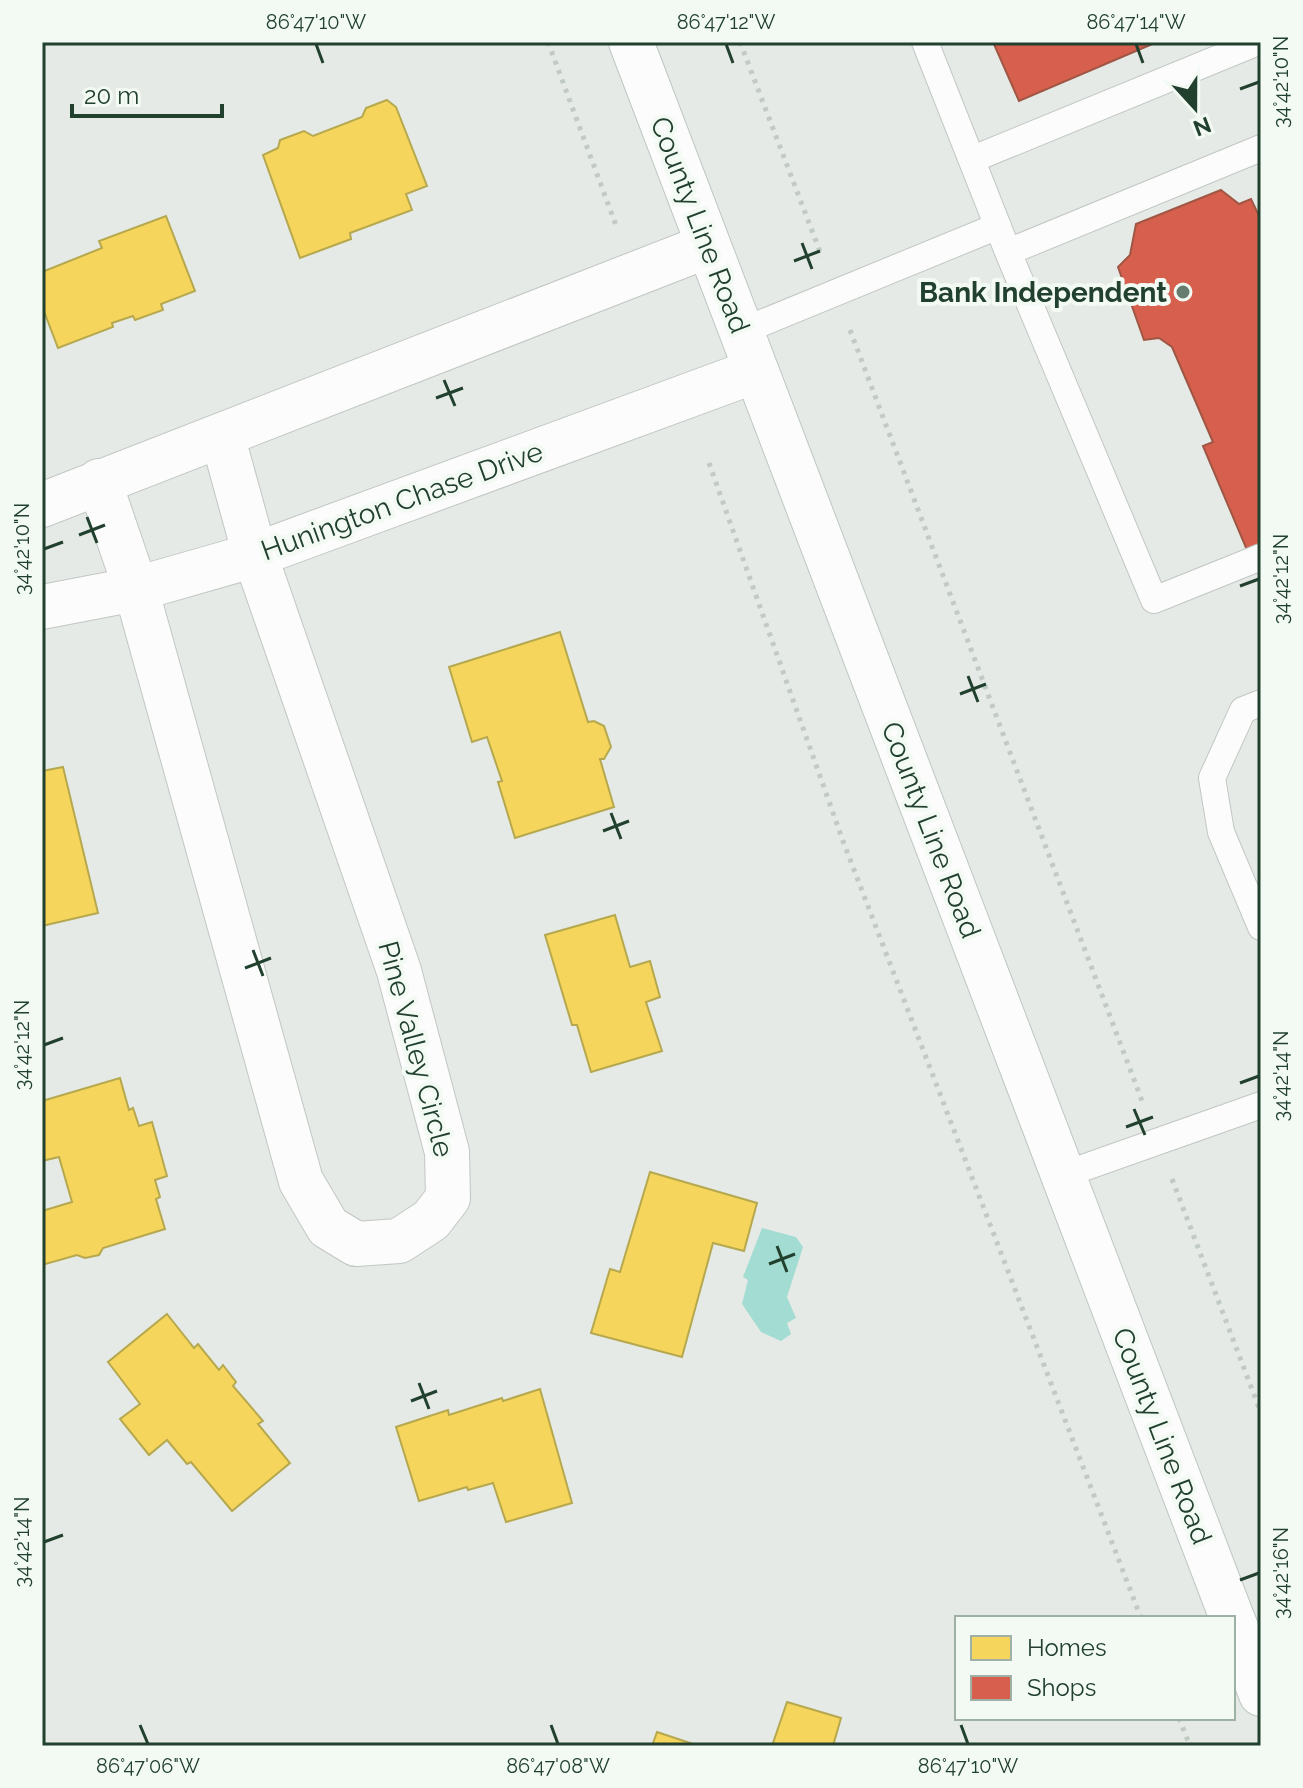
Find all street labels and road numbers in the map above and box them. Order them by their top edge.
street label: County Line Road [644,112,756,338]
street label: Hunington Chase Drive [257,435,547,567]
street label: County Line Road [875,717,987,943]
street label: Pine Valley Circle [371,937,461,1161]
street label: County Line Road [1106,1323,1218,1549]

